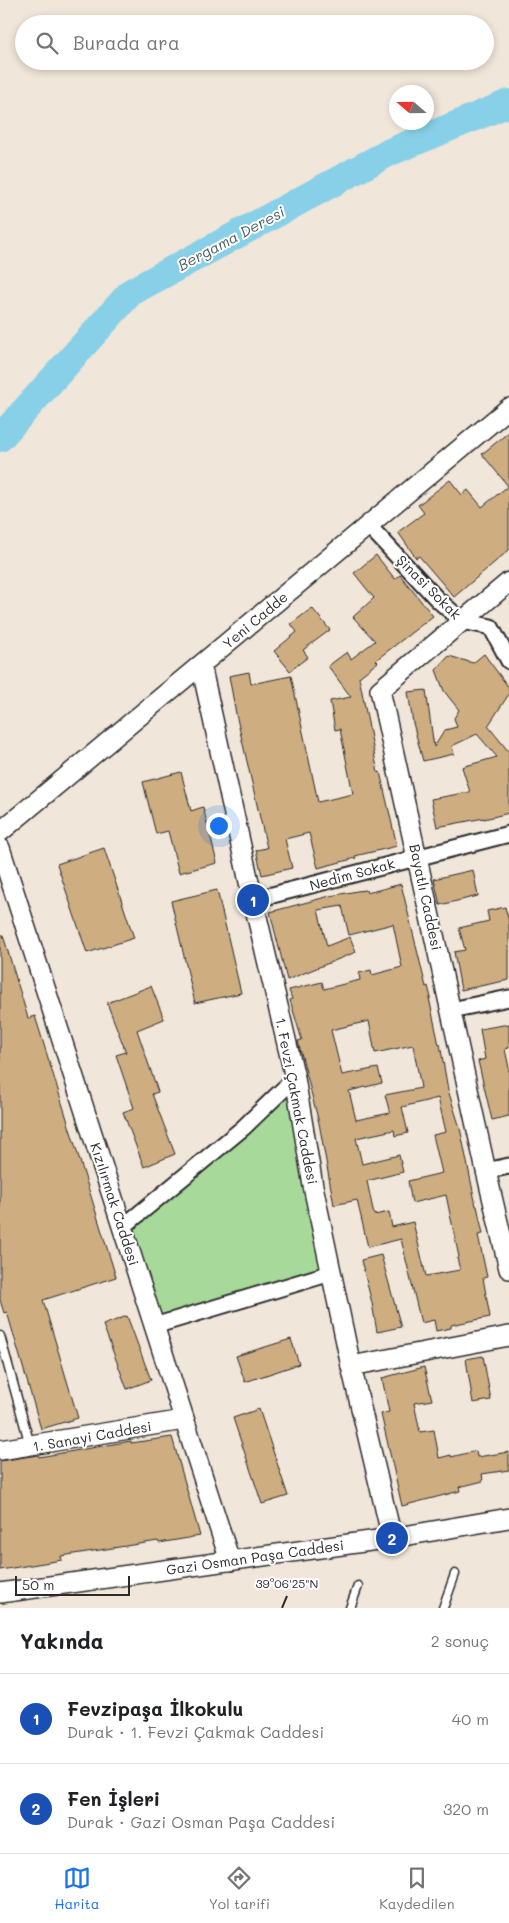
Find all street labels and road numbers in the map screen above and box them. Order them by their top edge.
street label: Şinasi Sokak [393,551,465,623]
street label: Yeni Cadde [218,587,292,653]
street label: Bayatlı Caddesi [405,842,447,952]
street label: Nedim Sokak [307,853,397,895]
street label: 1. Fevzi Çakmak Caddesi [272,1016,322,1186]
street label: Kızılırmak Caddesi [86,1140,144,1268]
street label: 1. Sanayi Caddesi [31,1416,153,1456]
street label: Gazi Osman Paşa Caddesi [165,1535,345,1579]

